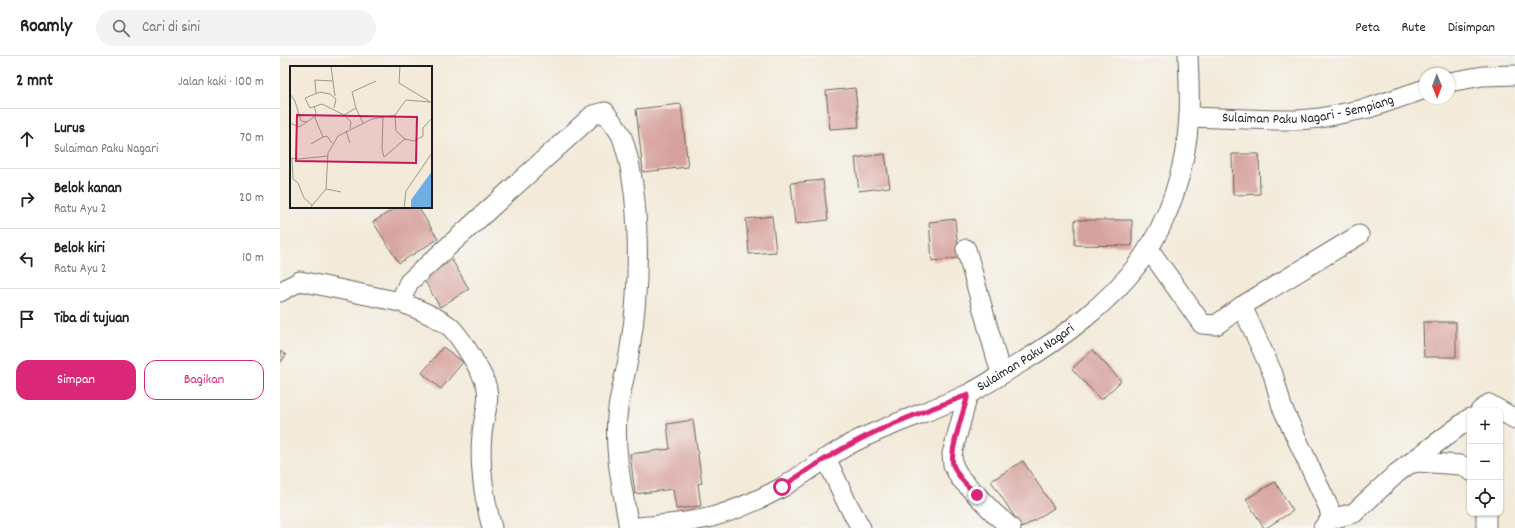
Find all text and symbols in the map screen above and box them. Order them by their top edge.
search box [96,10,376,46]
text: Roamly [20,14,72,41]
icon: search [110,17,132,39]
text: Cari di sini [142,17,200,39]
text: Peta [1355,18,1379,38]
text: Rute [1401,18,1426,38]
text: Disimpan [1448,18,1495,38]
inset map [290,66,432,208]
north arrow [1419,68,1455,104]
text: 2 mnt [16,70,53,94]
text: Jalan kaki · 100 m [178,73,264,92]
street label: Sulaiman Paku Nagari - Sempiang [1222,90,1397,130]
text: Lurus [54,118,85,140]
icon: ahead [16,128,38,150]
text: 70 m [240,129,264,148]
text: Sulaiman Paku Nagari [54,140,158,159]
text: Belok kanan [54,178,122,200]
icon: right [16,188,38,210]
text: 20 m [239,189,264,208]
text: Ratu Ayu 2 [54,200,106,219]
text: Belok kiri [54,238,105,260]
icon: left [16,248,38,270]
text: 10 m [242,249,264,268]
text: Ratu Ayu 2 [54,260,106,279]
icon: arrive [16,308,38,330]
text: Tiba di tujuan [54,308,129,330]
street label: Sulaiman Paku Nagari [974,319,1079,397]
button: Simpan [16,360,136,400]
button: Bagikan [144,360,264,400]
map controls [1467,408,1503,516]
button: + [1467,408,1503,444]
button: − [1467,444,1503,480]
route start [773,478,791,496]
button: locate [1467,480,1503,516]
route end [968,486,986,504]

